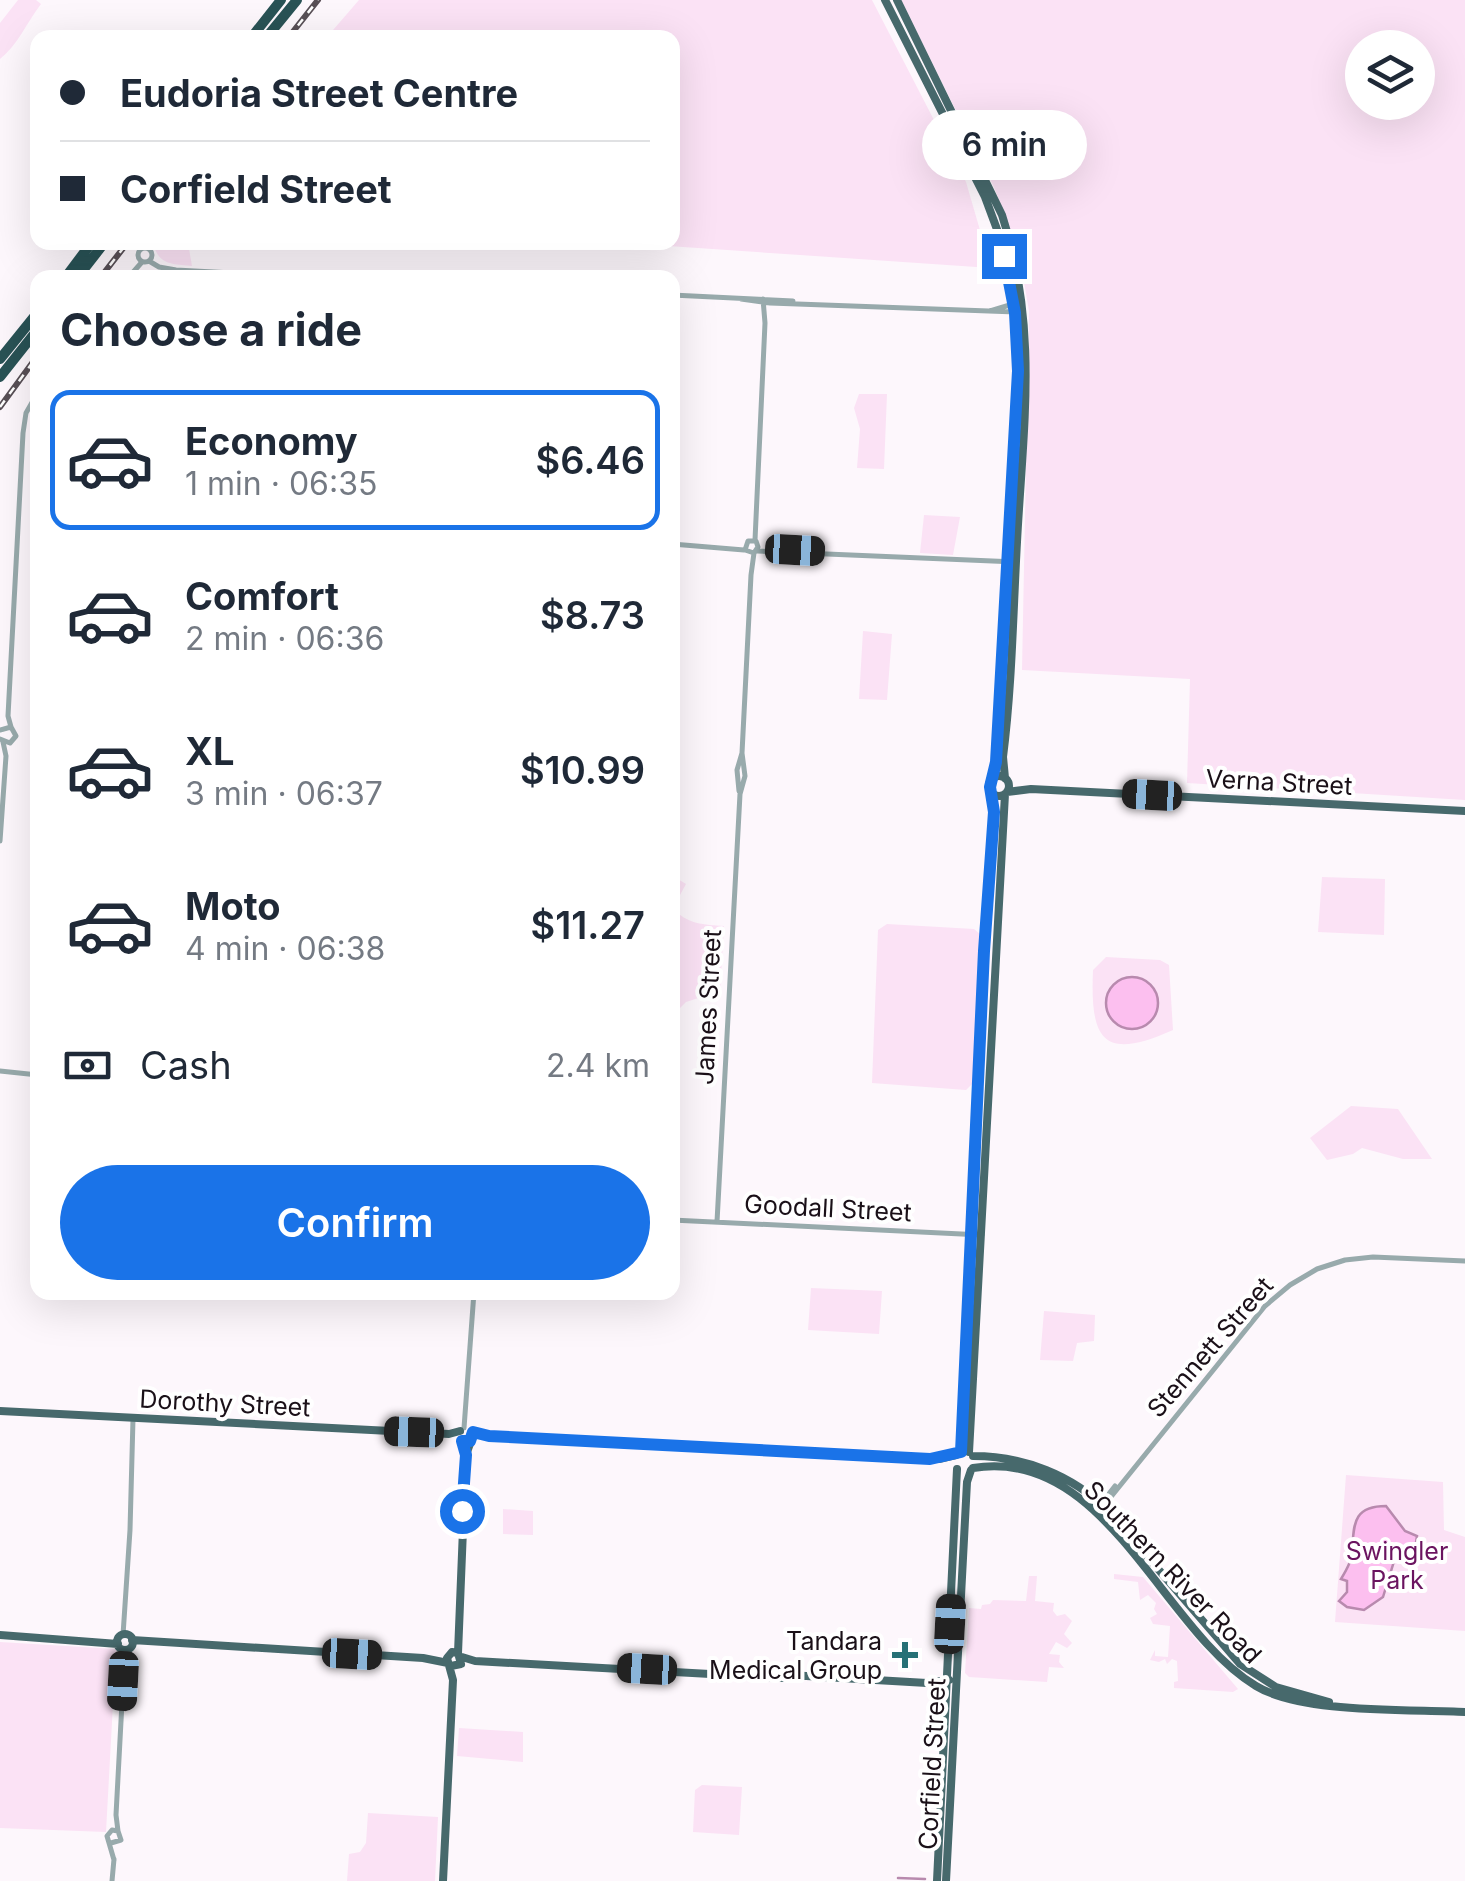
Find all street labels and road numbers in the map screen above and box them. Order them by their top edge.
street label: Verna Street [1205,763,1353,801]
street label: James Street [689,929,727,1085]
street label: Goodall Street [743,1189,913,1227]
street label: Stennett Street [1141,1271,1279,1423]
street label: Dorothy Street [139,1384,311,1422]
street label: Southern River Road [1078,1475,1268,1669]
street label: Corfield Street [913,1677,951,1851]

